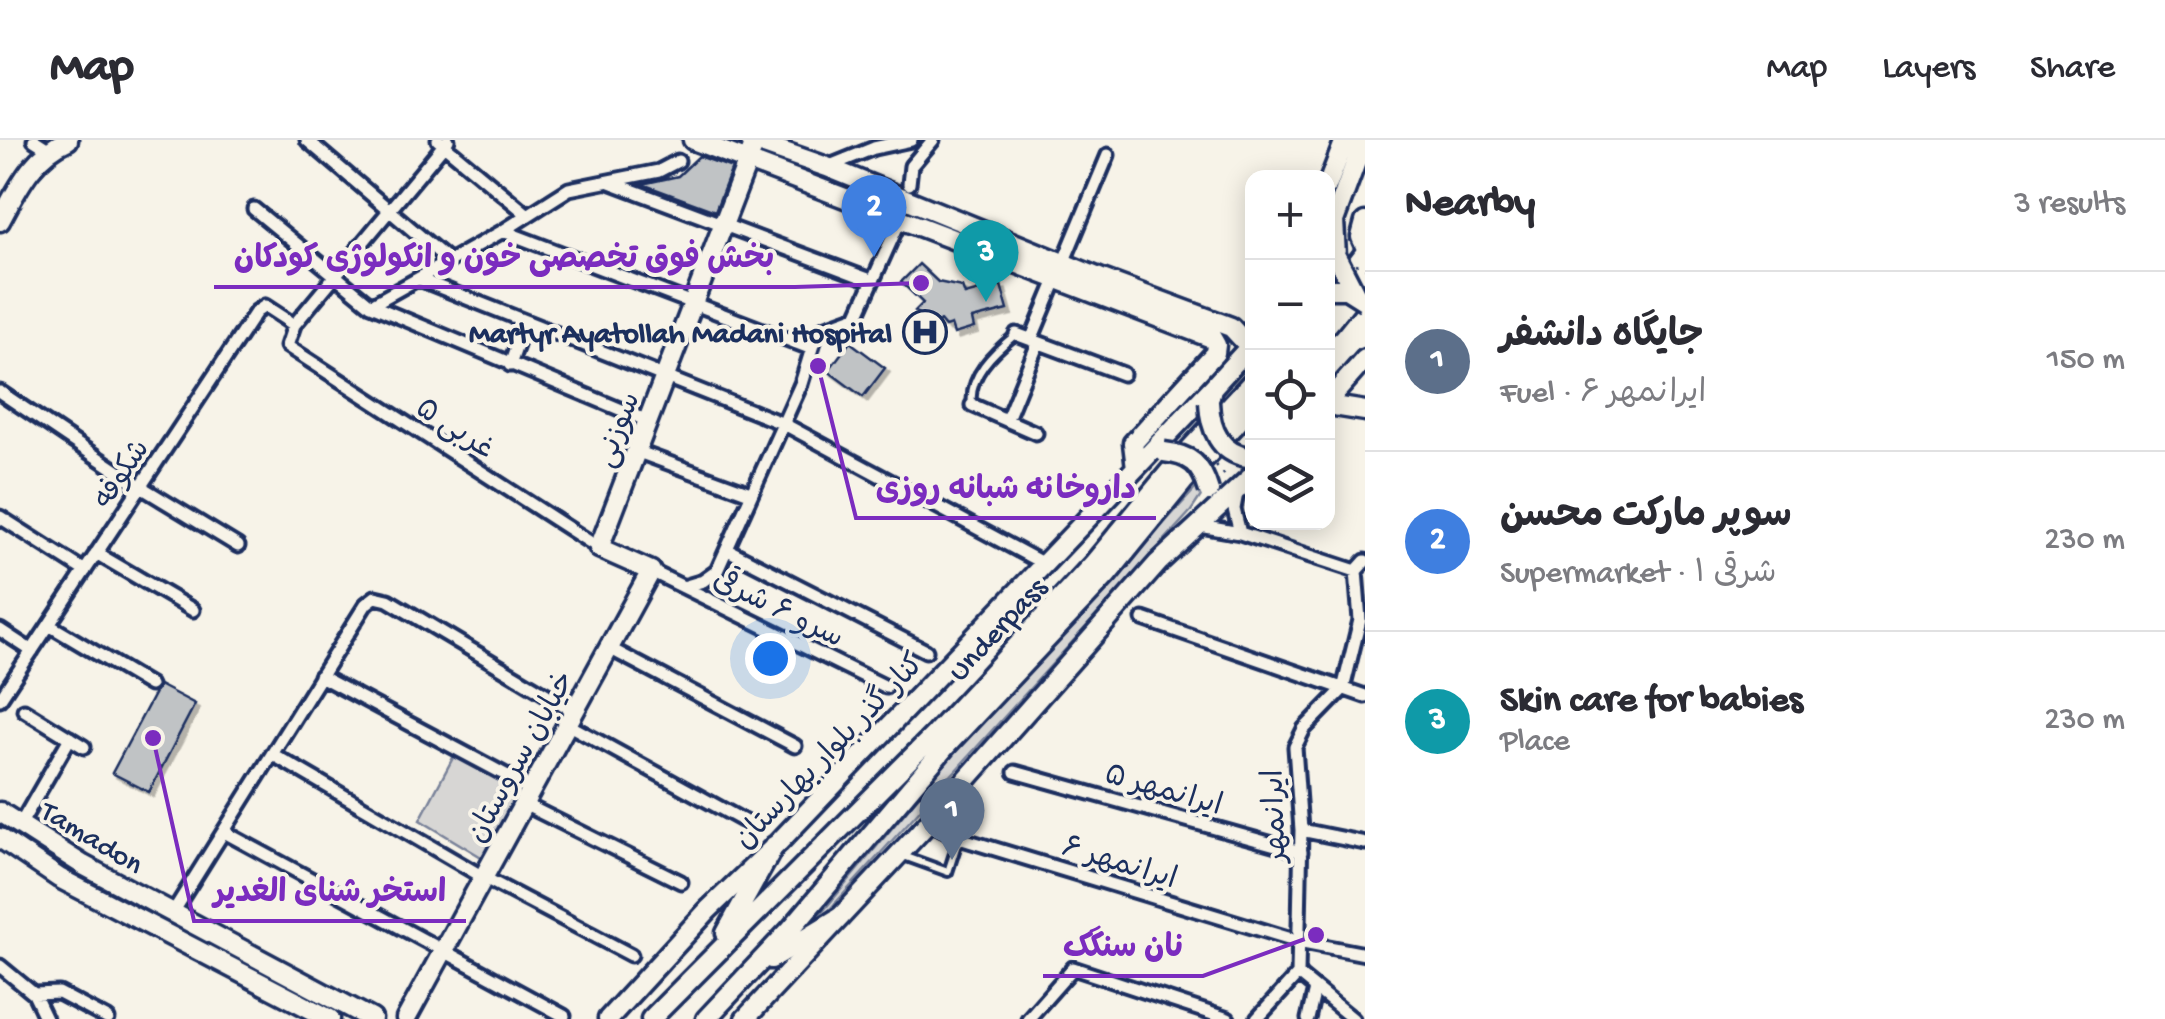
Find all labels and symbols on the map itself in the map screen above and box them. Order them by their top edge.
pin: 2 [842,174,906,257]
pin: 3 [954,220,1018,302]
callout: بخش فوق تخصصی خون و انکولوژی کودکان [214,225,795,287]
text: بخش فوق تخصصی خون و انکولوژی کودکان [234,239,774,280]
hospital icon: Martyr Ayatollah Madani Hospital [902,309,948,355]
place label: Martyr Ayatollah Madani Hospital [469,319,892,354]
street label: سوزنی [590,388,650,473]
street label: غربی ۵ [408,392,499,469]
street label: شکوفه [88,434,160,517]
callout: داروخانه شبانه روزی [856,456,1156,518]
text: داروخانه شبانه روزی [876,473,1136,511]
street label: سرو ۶ شرقی [706,560,850,658]
street label: Underpass [943,571,1057,690]
your location [745,633,796,684]
street label: کنار گذر بلوار بهارستان [726,645,933,858]
street label: خیابان سروستان [461,666,585,850]
street label: ایرانمهر ۵ [1100,758,1226,826]
street label: ایرانمهر [1257,769,1297,866]
pin: 1 [920,778,984,860]
street label: Tamadon [31,795,148,884]
street label: ایرانمهر ۶ [1057,830,1181,899]
callout: استخر شنای الغدیر [194,859,466,921]
text: استخر شنای الغدیر [211,876,446,914]
callout: نان سنگک [1043,914,1203,976]
text: نان سنگک [1063,925,1183,969]

